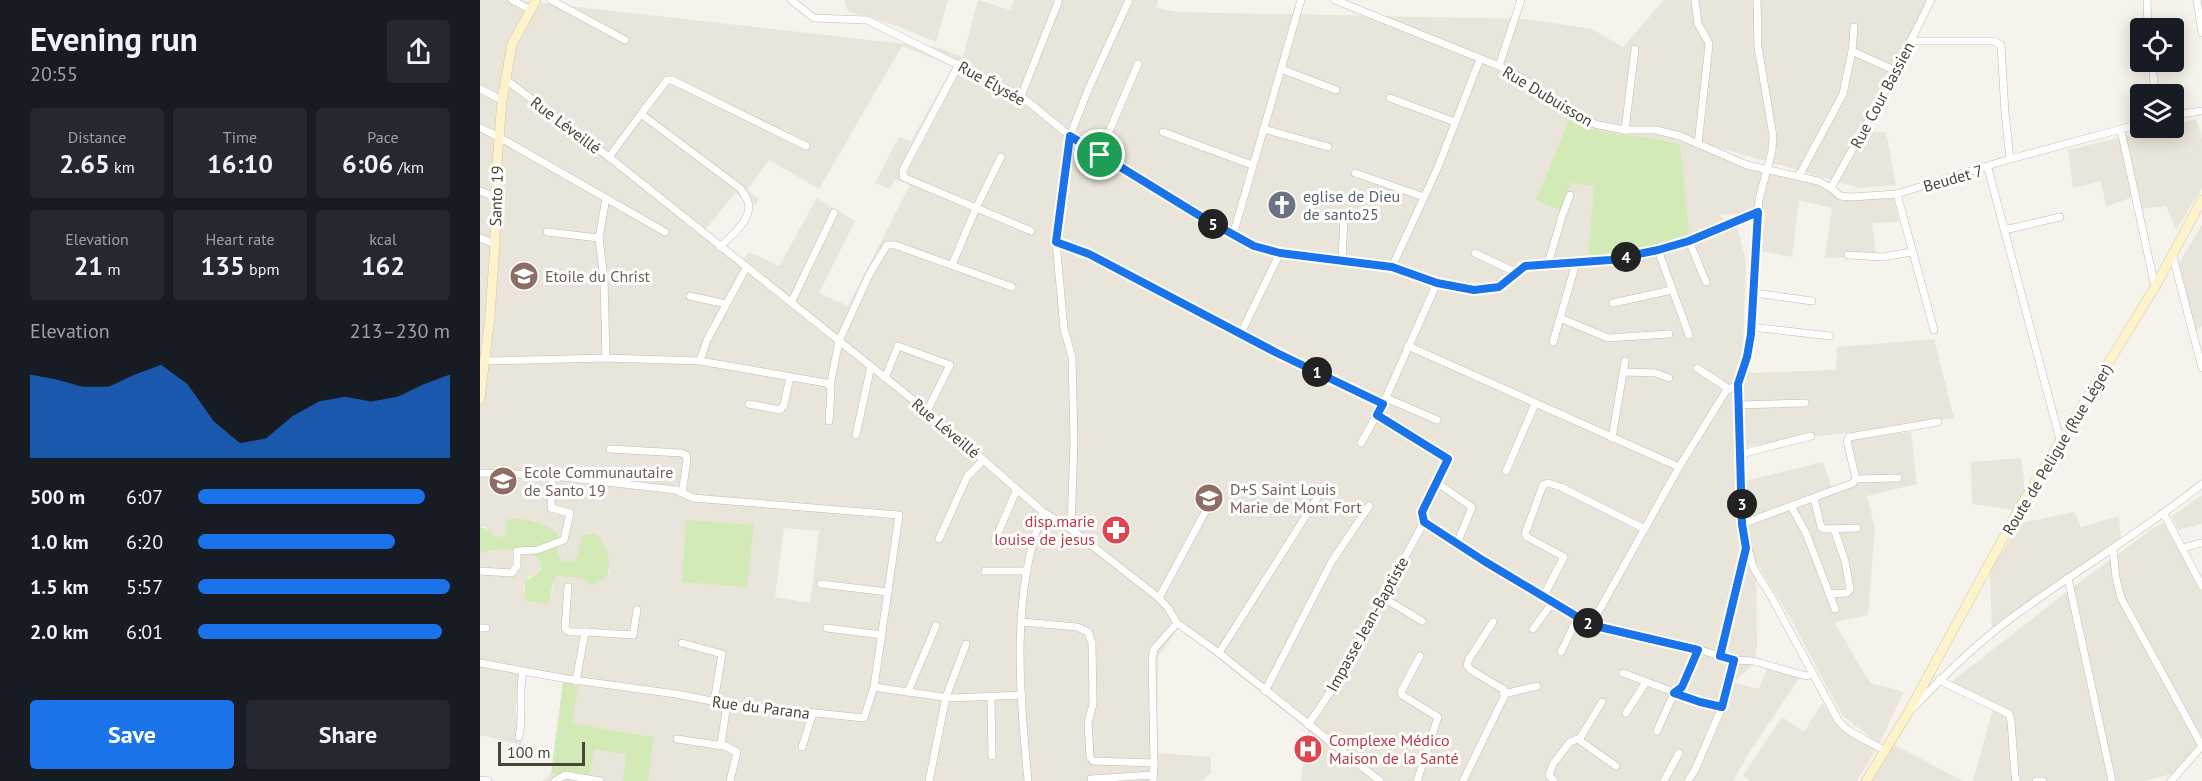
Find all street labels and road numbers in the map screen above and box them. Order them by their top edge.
street label: Rue Cour Bassien [1846,38,1918,152]
street label: Rue Élysée [955,56,1029,110]
street label: Rue Dubuisson [1499,61,1597,131]
street label: Rue Léveillé [527,92,605,158]
street label: Beudet 7 [1921,160,1985,196]
street label: Santo 19 [485,165,507,227]
street label: Route de Peligue (Rue Léger) [1998,360,2116,538]
street label: Rue Léveillé [908,394,984,462]
street label: Impasse Jean-Baptiste [1322,553,1412,695]
street label: Rue du Parana [711,691,811,723]

